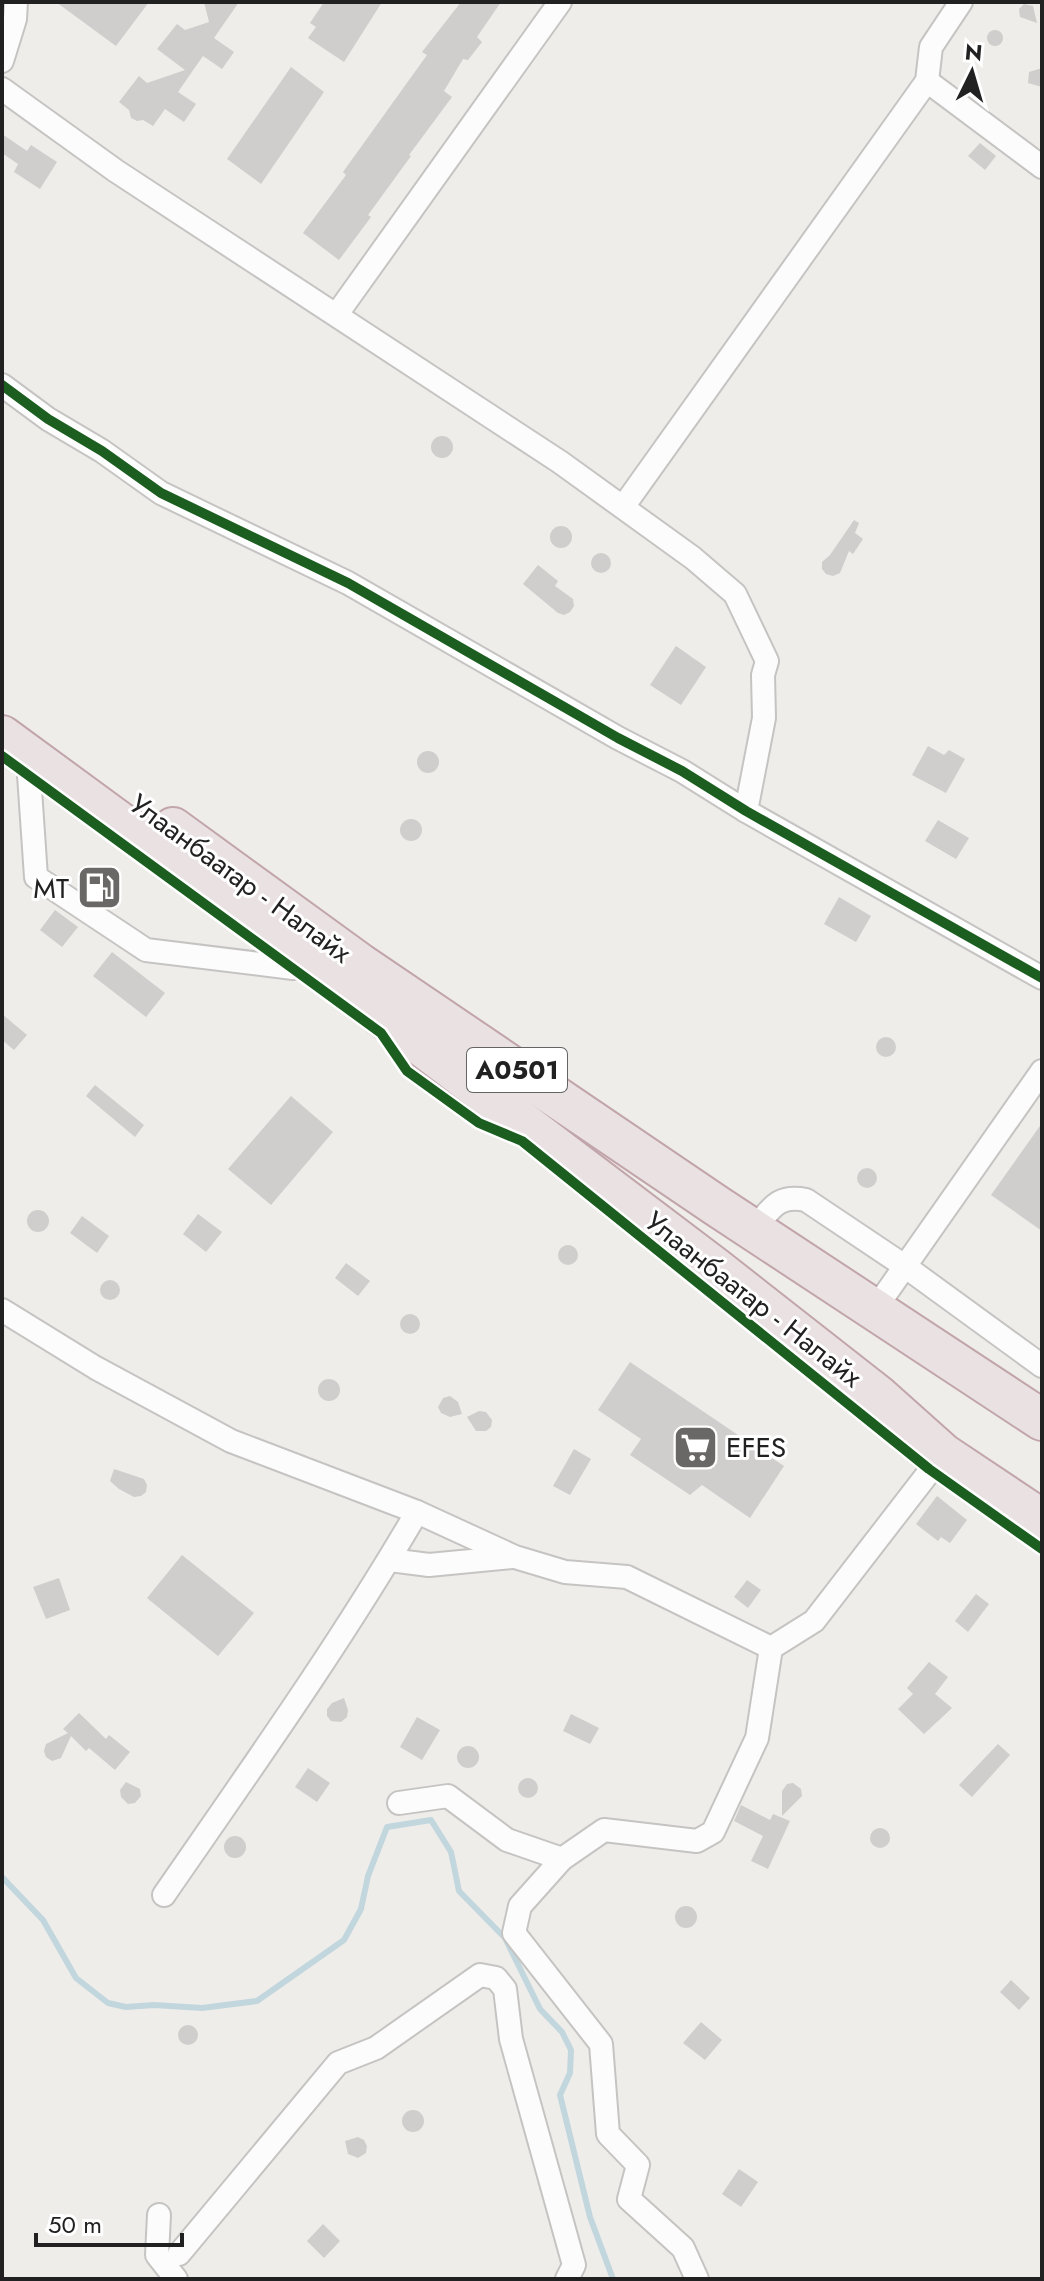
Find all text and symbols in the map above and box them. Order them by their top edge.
north arrow [932,32,1012,112]
text: N [964,35,984,69]
street label: Улаанбаатар - Налайх [122,784,360,973]
fuel station icon: MT [76,864,124,912]
place label: MT [33,868,69,909]
road number: A0501 [467,1048,567,1092]
street label: Улаанбаатар - Налайх [637,1202,871,1397]
supermarket icon: EFES [671,1423,719,1471]
place label: EFES [726,1427,786,1468]
scale bar [36,2197,182,2247]
text: 50 m [48,2207,102,2242]

